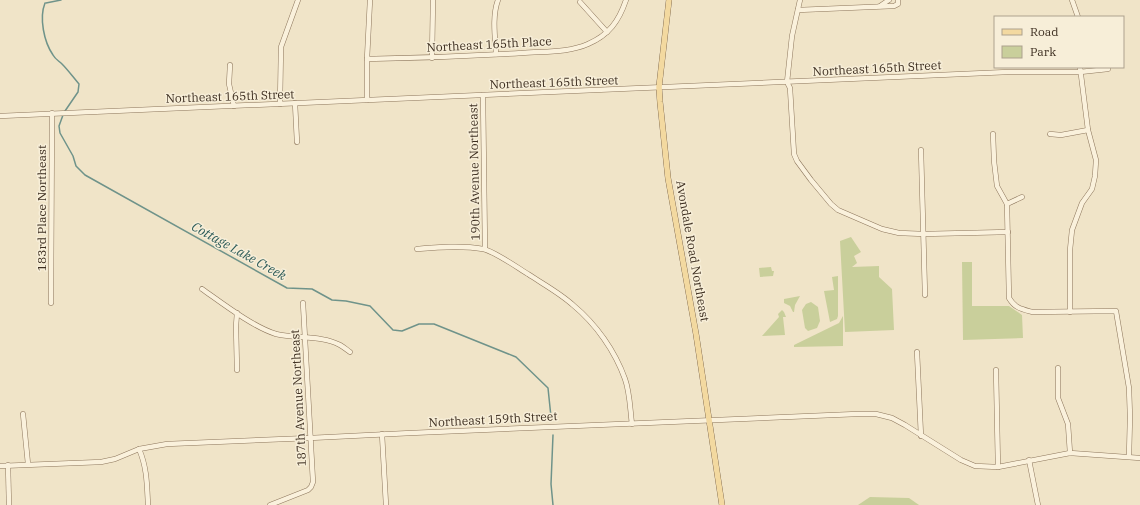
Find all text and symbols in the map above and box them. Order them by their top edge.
legend [994,16,1124,68]
text: Road [1030,24,1059,39]
street label: Northeast 165th Place [426,33,552,55]
text: Park [1030,44,1056,59]
street label: Northeast 165th Street [812,57,942,79]
street label: Northeast 165th Street [489,72,619,92]
street label: Northeast 165th Street [165,86,295,106]
street label: 190th Avenue Northeast [465,103,483,241]
street label: 183rd Place Northeast [34,145,49,271]
street label: Avondale Road Northeast [673,179,713,323]
water label: Cottage Lake Creek [189,218,289,284]
street label: 187th Avenue Northeast [287,329,309,467]
street label: Northeast 159th Street [428,408,558,430]

